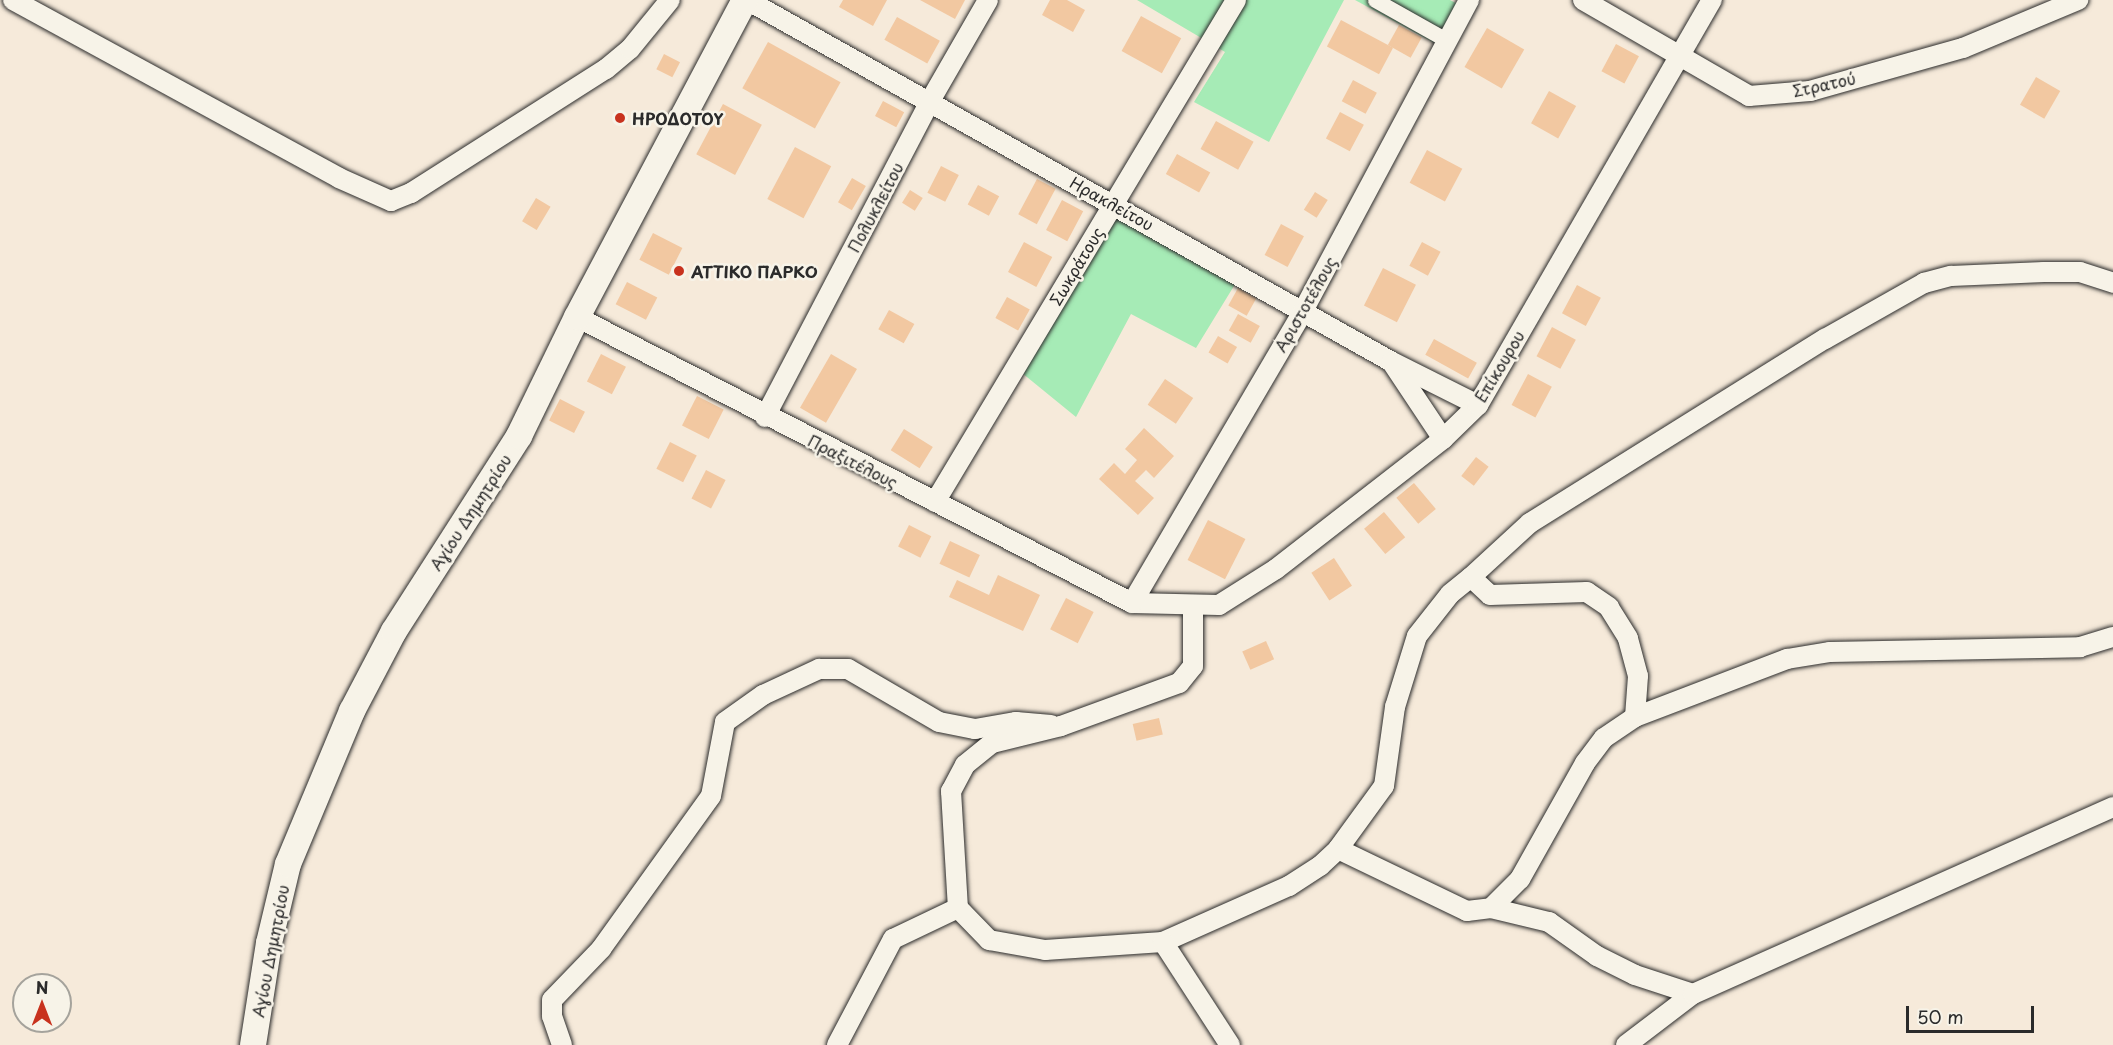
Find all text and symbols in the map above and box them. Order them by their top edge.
street label: Στρατού [1791,68,1857,100]
place label: ΗΡΟΔΟΤΟΥ [632,108,723,128]
marker: ΗΡΟΔΟΤΟΥ [613,111,627,125]
street label: Πολυκλείτου [843,159,907,255]
street label: Ηρακλείτου [1067,172,1157,234]
street label: Σωκράτους [1045,224,1107,308]
street label: Αριστοτέλους [1270,253,1340,355]
place label: ΑΤΤΙΚΟ ΠΑΡΚΟ [691,261,818,281]
marker: ΑΤΤΙΚΟ ΠΑΡΚΟ [672,264,686,278]
street label: Επίκουρου [1470,327,1528,405]
street label: Πραξιτέλους [805,430,901,492]
street label: Αγίου Δημητρίου [425,450,515,574]
street label: Αγίου Δημητρίου [248,883,292,1019]
north arrow [12,973,72,1033]
text: N [36,975,48,999]
scale bar [1909,994,2036,1032]
text: 50 m [1917,1003,1964,1030]

